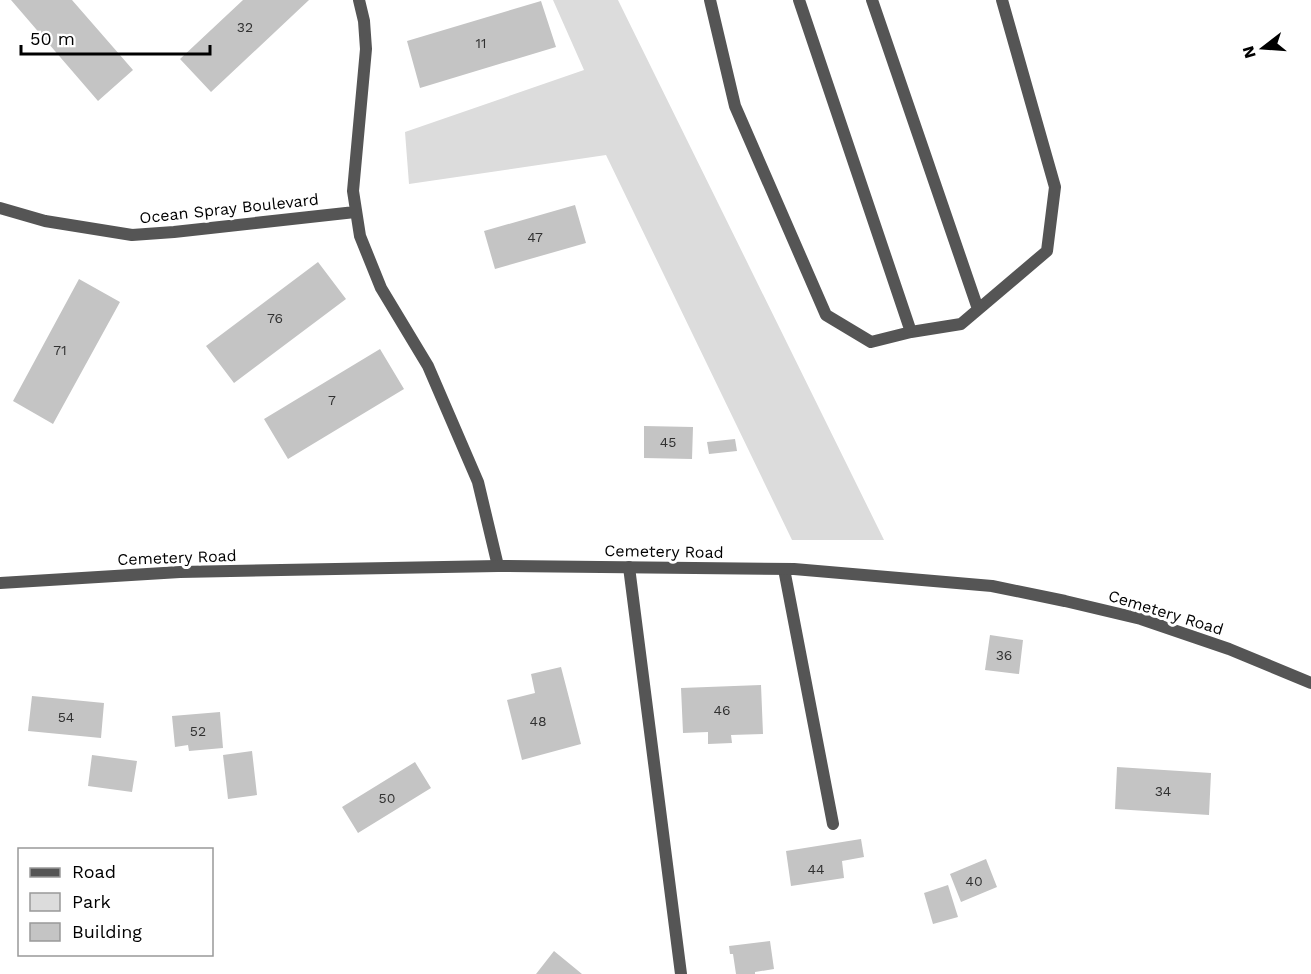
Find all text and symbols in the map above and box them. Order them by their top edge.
scale bar [21,18,210,56]
north arrow [1233,18,1293,78]
house number: 32 [237,19,253,35]
text: 50 m [30,28,75,49]
house number: 11 [476,35,486,51]
text: N [1238,44,1260,61]
street label: Ocean Spray Boulevard [138,190,320,227]
house number: 47 [527,229,543,245]
house number: 76 [267,310,283,326]
house number: 71 [53,342,67,358]
house number: 7 [328,392,336,408]
house number: 45 [660,434,676,450]
street label: Cemetery Road [604,541,724,562]
street label: Cemetery Road [117,546,237,569]
street label: Cemetery Road [1106,586,1226,639]
house number: 36 [996,647,1012,663]
house number: 46 [713,702,731,718]
house number: 54 [58,709,74,725]
house number: 48 [529,713,547,729]
house number: 52 [190,723,206,739]
house number: 34 [1155,783,1171,799]
house number: 50 [379,790,395,806]
legend [18,848,213,956]
text: Road [72,861,116,882]
house number: 44 [807,861,825,877]
house number: 40 [965,873,983,889]
text: Park [72,891,111,912]
text: Building [72,921,142,942]

